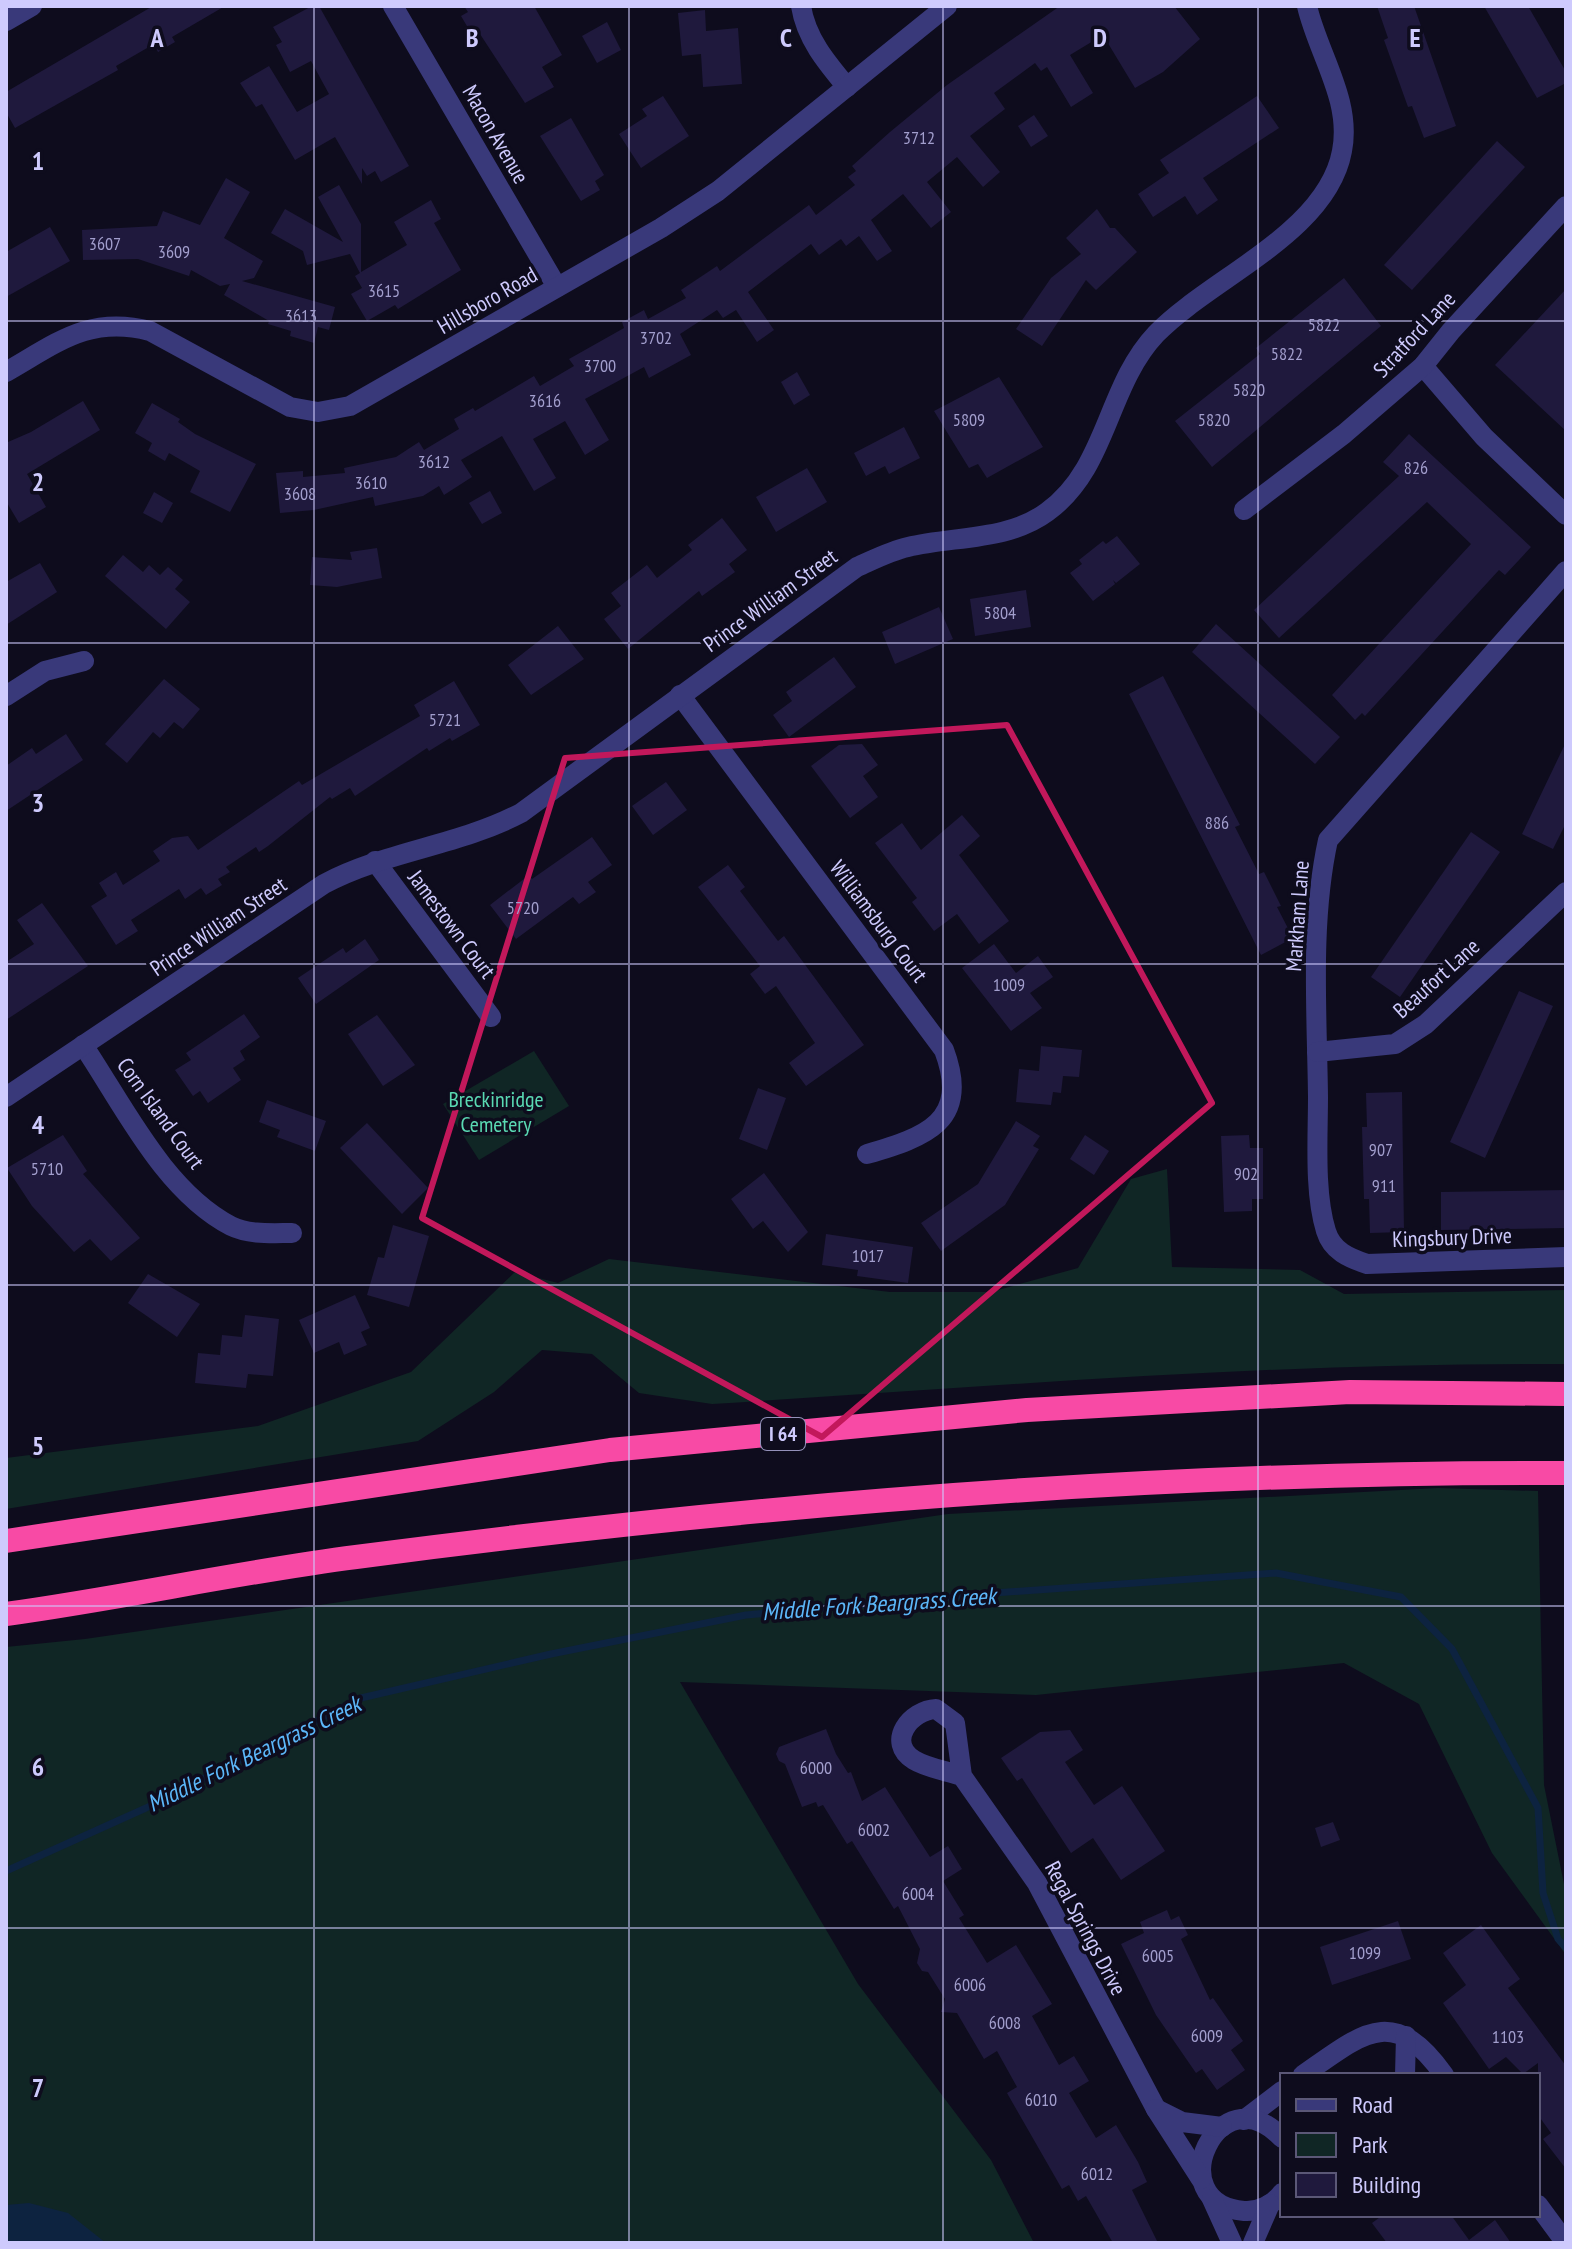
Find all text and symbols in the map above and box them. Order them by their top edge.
text: A [149,21,164,54]
text: B [466,21,479,54]
text: C [780,21,792,54]
text: D [1093,21,1107,54]
text: E [1409,21,1421,54]
street label: Macon Avenue [457,80,535,188]
house number: 3712 [903,126,935,149]
text: 1 [32,144,44,177]
house number: 3607 [89,232,121,255]
house number: 3609 [158,240,190,263]
street label: Hillsboro Road [432,260,542,340]
house number: 3615 [368,279,400,302]
street label: Stratford Lane [1367,285,1461,383]
house number: 3613 [285,304,317,327]
house number: 5822 [1308,313,1340,336]
house number: 3702 [640,326,672,349]
house number: 5822 [1271,342,1303,365]
house number: 3700 [584,354,616,377]
house number: 5820 [1233,378,1265,401]
house number: 3616 [529,389,561,412]
house number: 5809 [953,408,985,431]
house number: 5820 [1198,408,1230,431]
house number: 3612 [418,450,450,473]
house number: 826 [1404,456,1428,479]
text: 2 [32,465,44,498]
house number: 3610 [355,471,387,494]
house number: 3608 [284,482,316,505]
street label: Prince William Street [698,542,842,658]
house number: 5804 [984,601,1016,624]
house number: 5721 [429,708,461,731]
text: 3 [32,786,44,819]
house number: 886 [1205,811,1229,834]
street label: Williamsburg Court [824,854,934,988]
street label: Markham Lane [1279,860,1315,972]
street label: Jamestown Court [402,863,502,984]
street label: Prince William Street [144,870,292,982]
house number: 5720 [507,896,539,919]
street label: Beaufort Lane [1387,932,1485,1024]
house number: 1009 [993,973,1025,996]
street label: Corn Island Court [111,1052,211,1174]
park label: Breckinridge Cemetery [448,1085,544,1138]
text: 4 [32,1108,45,1141]
house number: 907 [1369,1138,1393,1161]
house number: 5710 [31,1157,63,1180]
house number: 902 [1234,1162,1258,1185]
house number: 911 [1372,1174,1396,1197]
street label: Kingsbury Drive [1392,1221,1512,1253]
house number: 1017 [852,1244,884,1267]
road number: I 64 [761,1418,805,1450]
text: 5 [32,1429,44,1462]
water label: Middle Fork Beargrass Creek [761,1580,999,1627]
water label: Middle Fork Beargrass Creek [142,1687,368,1819]
text: 6 [32,1750,44,1783]
house number: 6000 [800,1756,832,1779]
house number: 6002 [858,1818,890,1841]
street label: Regal Springs Drive [1039,1856,1133,2000]
house number: 6004 [902,1882,934,1905]
house number: 1099 [1349,1941,1381,1964]
house number: 6005 [1142,1944,1174,1967]
house number: 6006 [954,1973,986,1996]
house number: 6008 [989,2011,1021,2034]
house number: 6009 [1191,2024,1223,2047]
house number: 1103 [1492,2025,1524,2048]
text: 7 [32,2071,44,2104]
legend [1280,2073,1540,2217]
house number: 6010 [1025,2088,1057,2111]
text: Road [1352,2089,1393,2120]
text: Park [1352,2129,1388,2160]
house number: 6012 [1081,2162,1113,2185]
text: Building [1352,2169,1421,2200]

